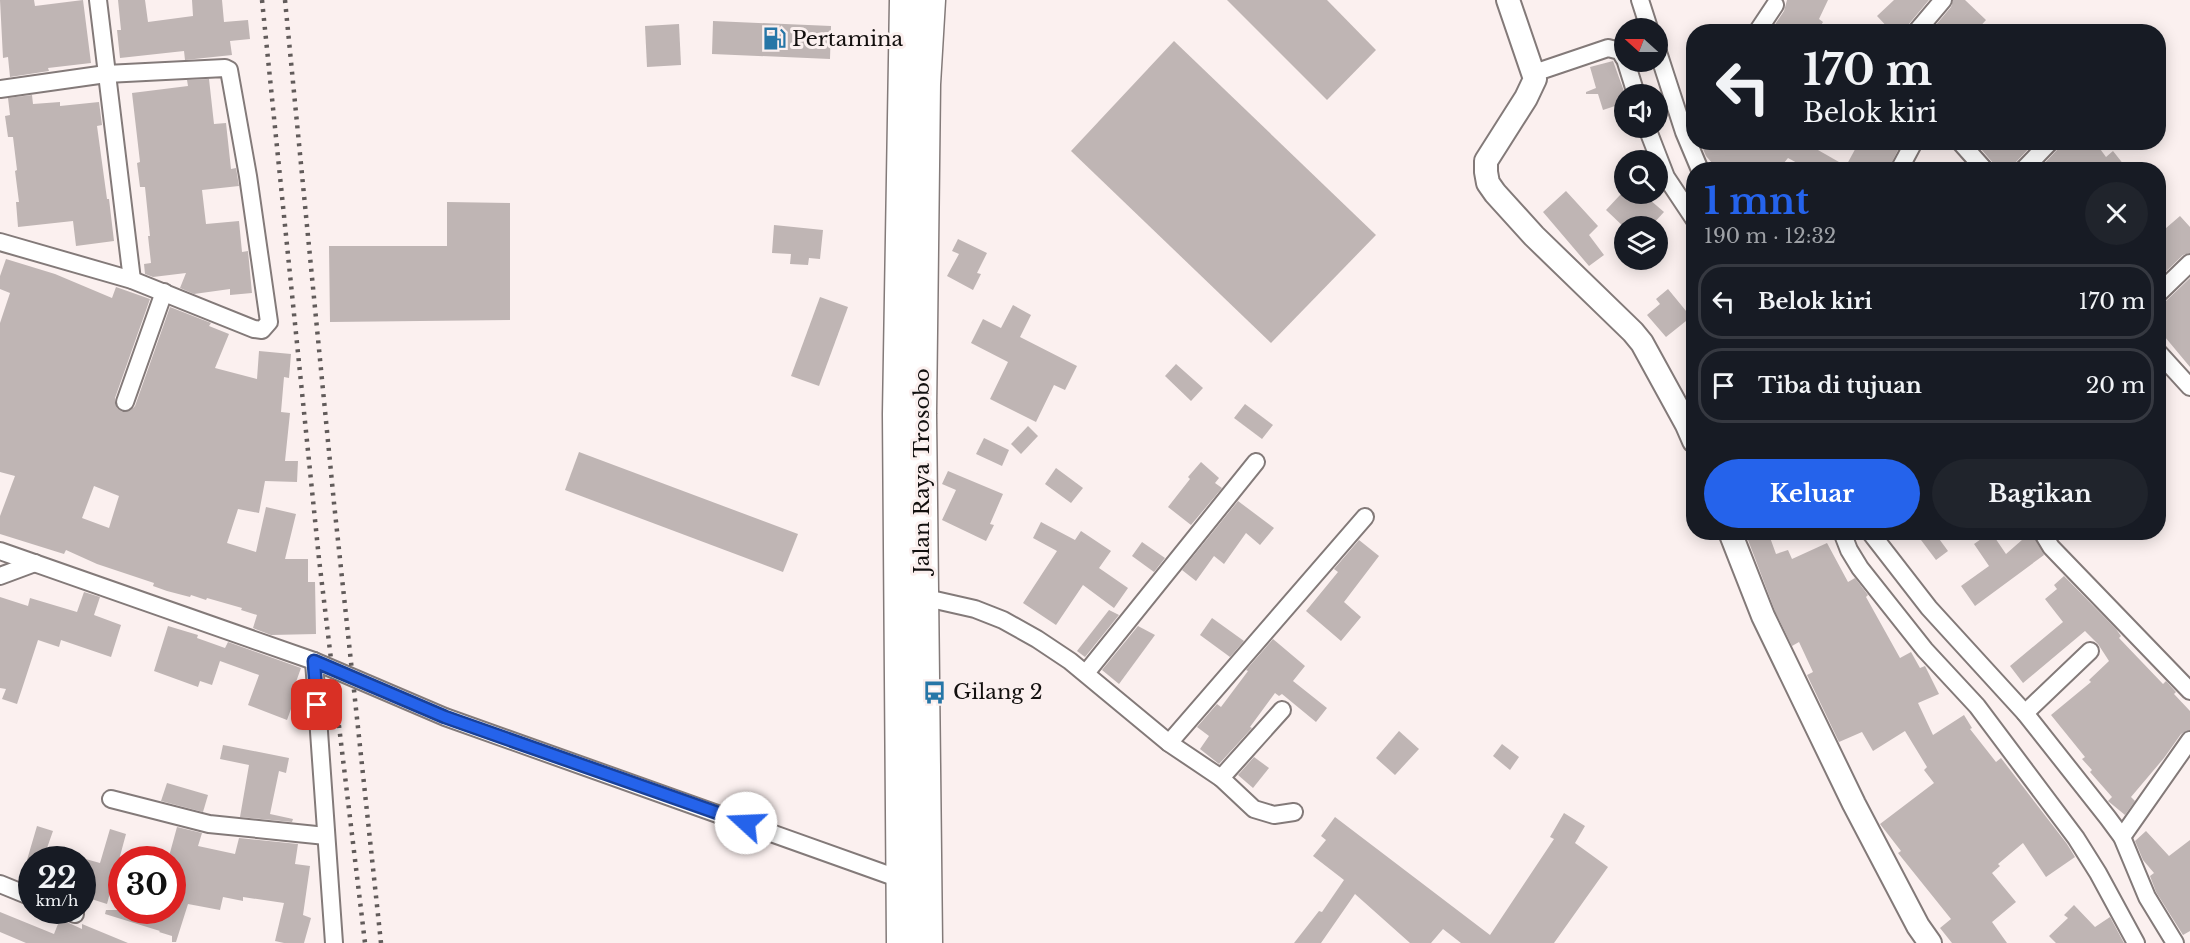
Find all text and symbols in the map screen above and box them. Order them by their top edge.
north arrow [1614,18,1668,72]
map controls [1614,18,1668,270]
fuel station icon: Pertamina [761,26,787,52]
place label: Pertamina [792,26,904,52]
text: 170 m [1803,44,1932,96]
icon: left [1704,48,1782,126]
button: sound [1614,84,1668,138]
text: Belok kiri [1803,96,1938,129]
button: search [1614,150,1668,204]
text: 1 mnt [1704,179,1809,224]
button: close [2085,182,2148,245]
button: layers [1614,216,1668,270]
text: 190 m · 12:32 [1704,224,1836,248]
icon: left [1707,285,1740,318]
text: Belok kiri [1758,288,1872,315]
text: 170 m [2079,288,2145,315]
street label: Jalan Raya Trosobo [909,368,935,577]
icon: arrive [1707,369,1740,402]
text: Tiba di tujuan [1758,372,1922,399]
text: 20 m [2086,372,2145,399]
button: Keluar [1704,459,1920,528]
button: Bagikan [1932,459,2148,528]
pin [291,679,342,730]
bus stop icon: Gilang 2 [922,679,948,705]
place label: Gilang 2 [953,679,1043,705]
icon: arrive [300,688,333,721]
position arrow [714,791,778,855]
speed limit sign: 30 [108,846,186,924]
text: 22 [37,859,77,896]
text: km/h [36,891,78,910]

